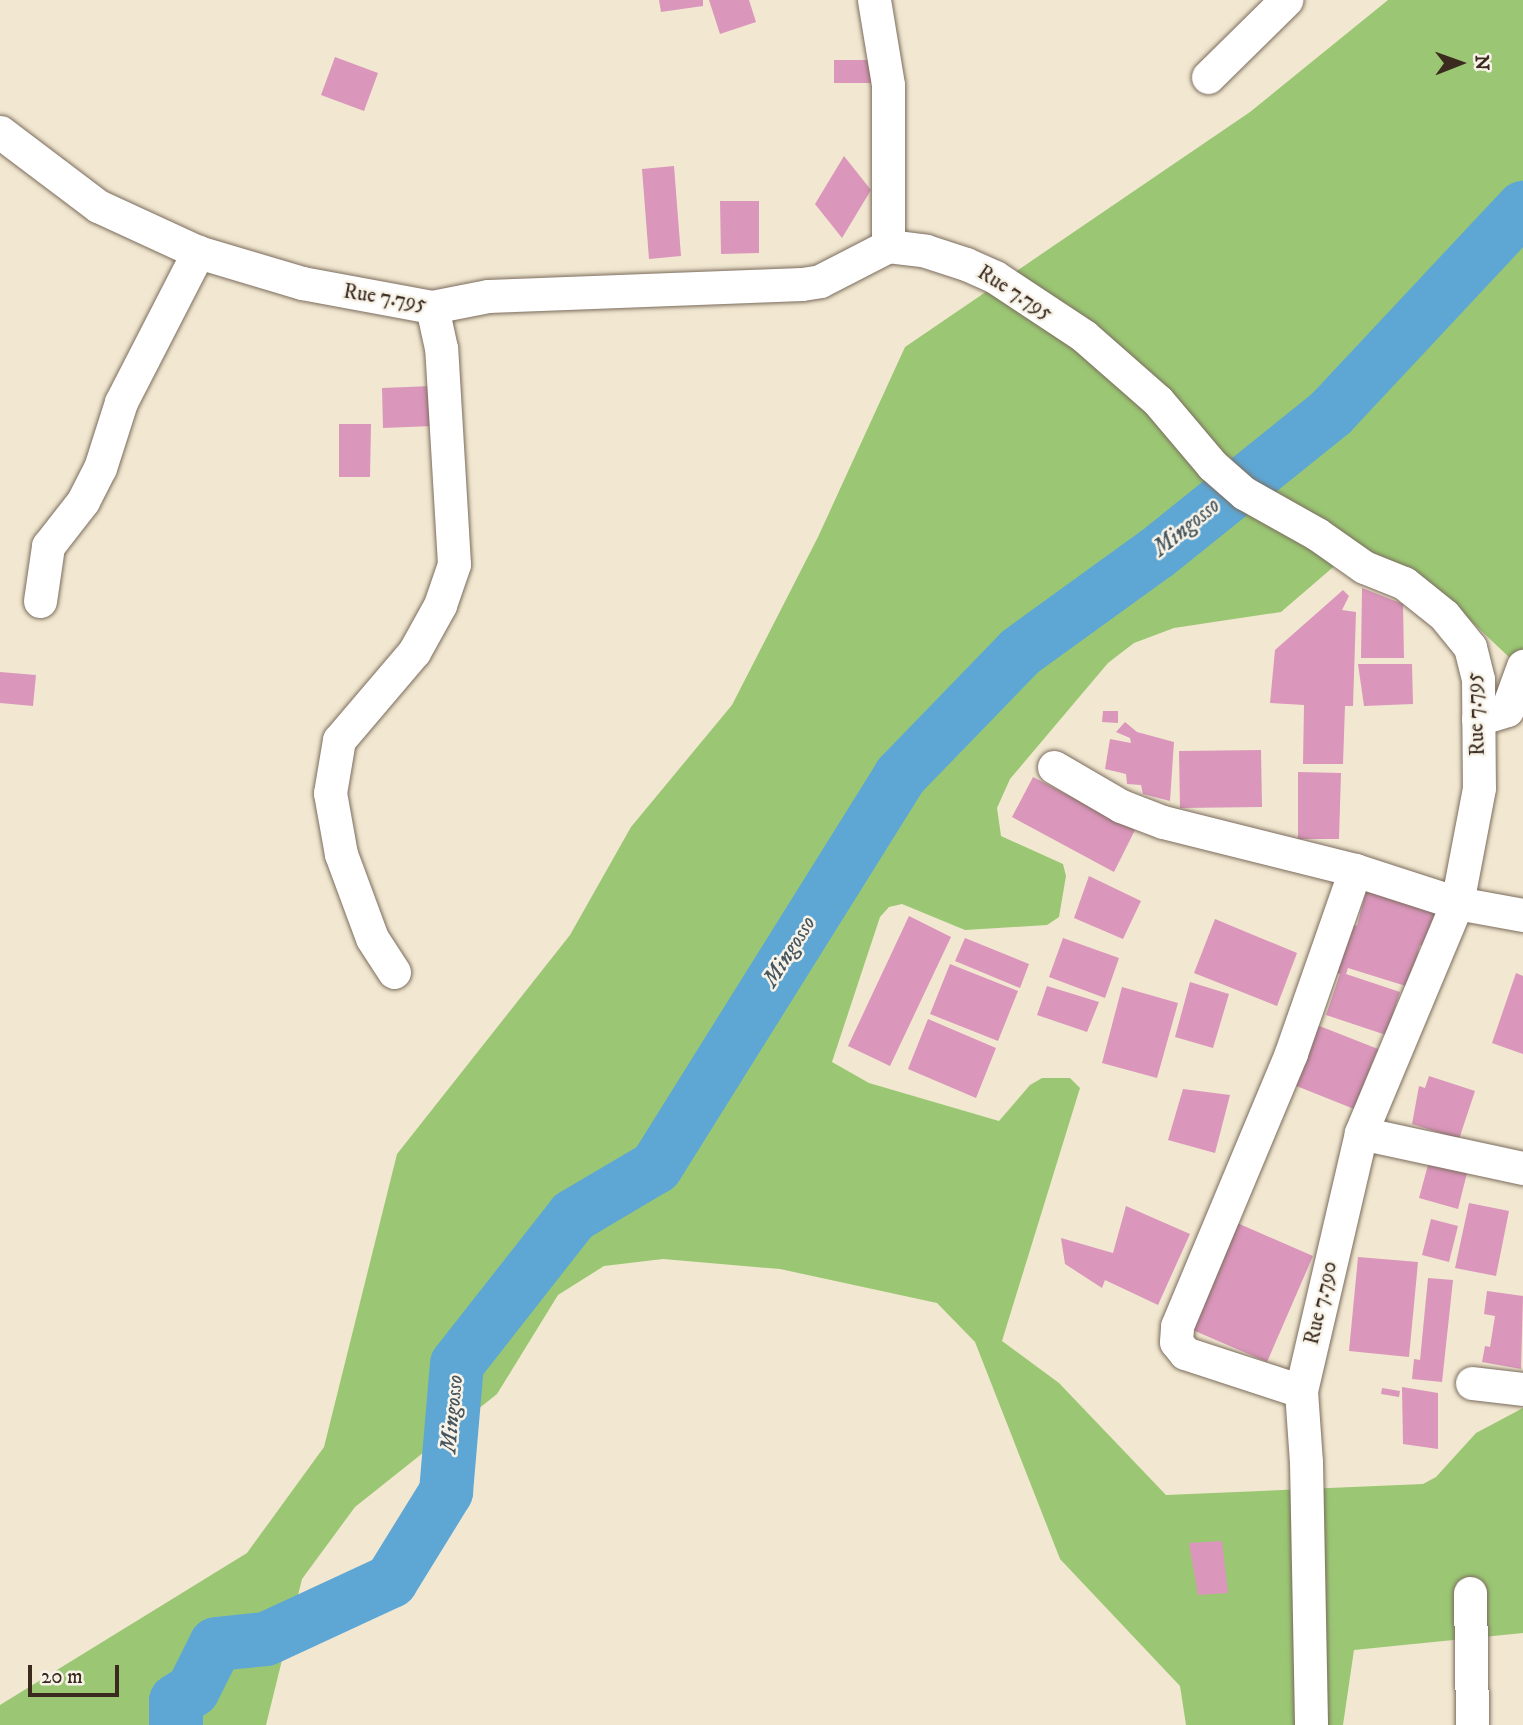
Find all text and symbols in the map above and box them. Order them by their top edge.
north arrow [1425,28,1495,98]
text: N [1470,55,1493,71]
street label: Rue 7.795 [973,260,1057,326]
street label: Rue 7.795 [342,279,428,317]
water label: Mingosso [1148,493,1226,563]
street label: Rue 7.795 [1461,671,1491,757]
water label: Mingosso [758,911,822,993]
street label: Rue 7.790 [1299,1259,1343,1347]
water label: Mingosso [436,1374,470,1454]
scale bar [32,1652,122,1696]
text: 20 m [41,1664,83,1690]

